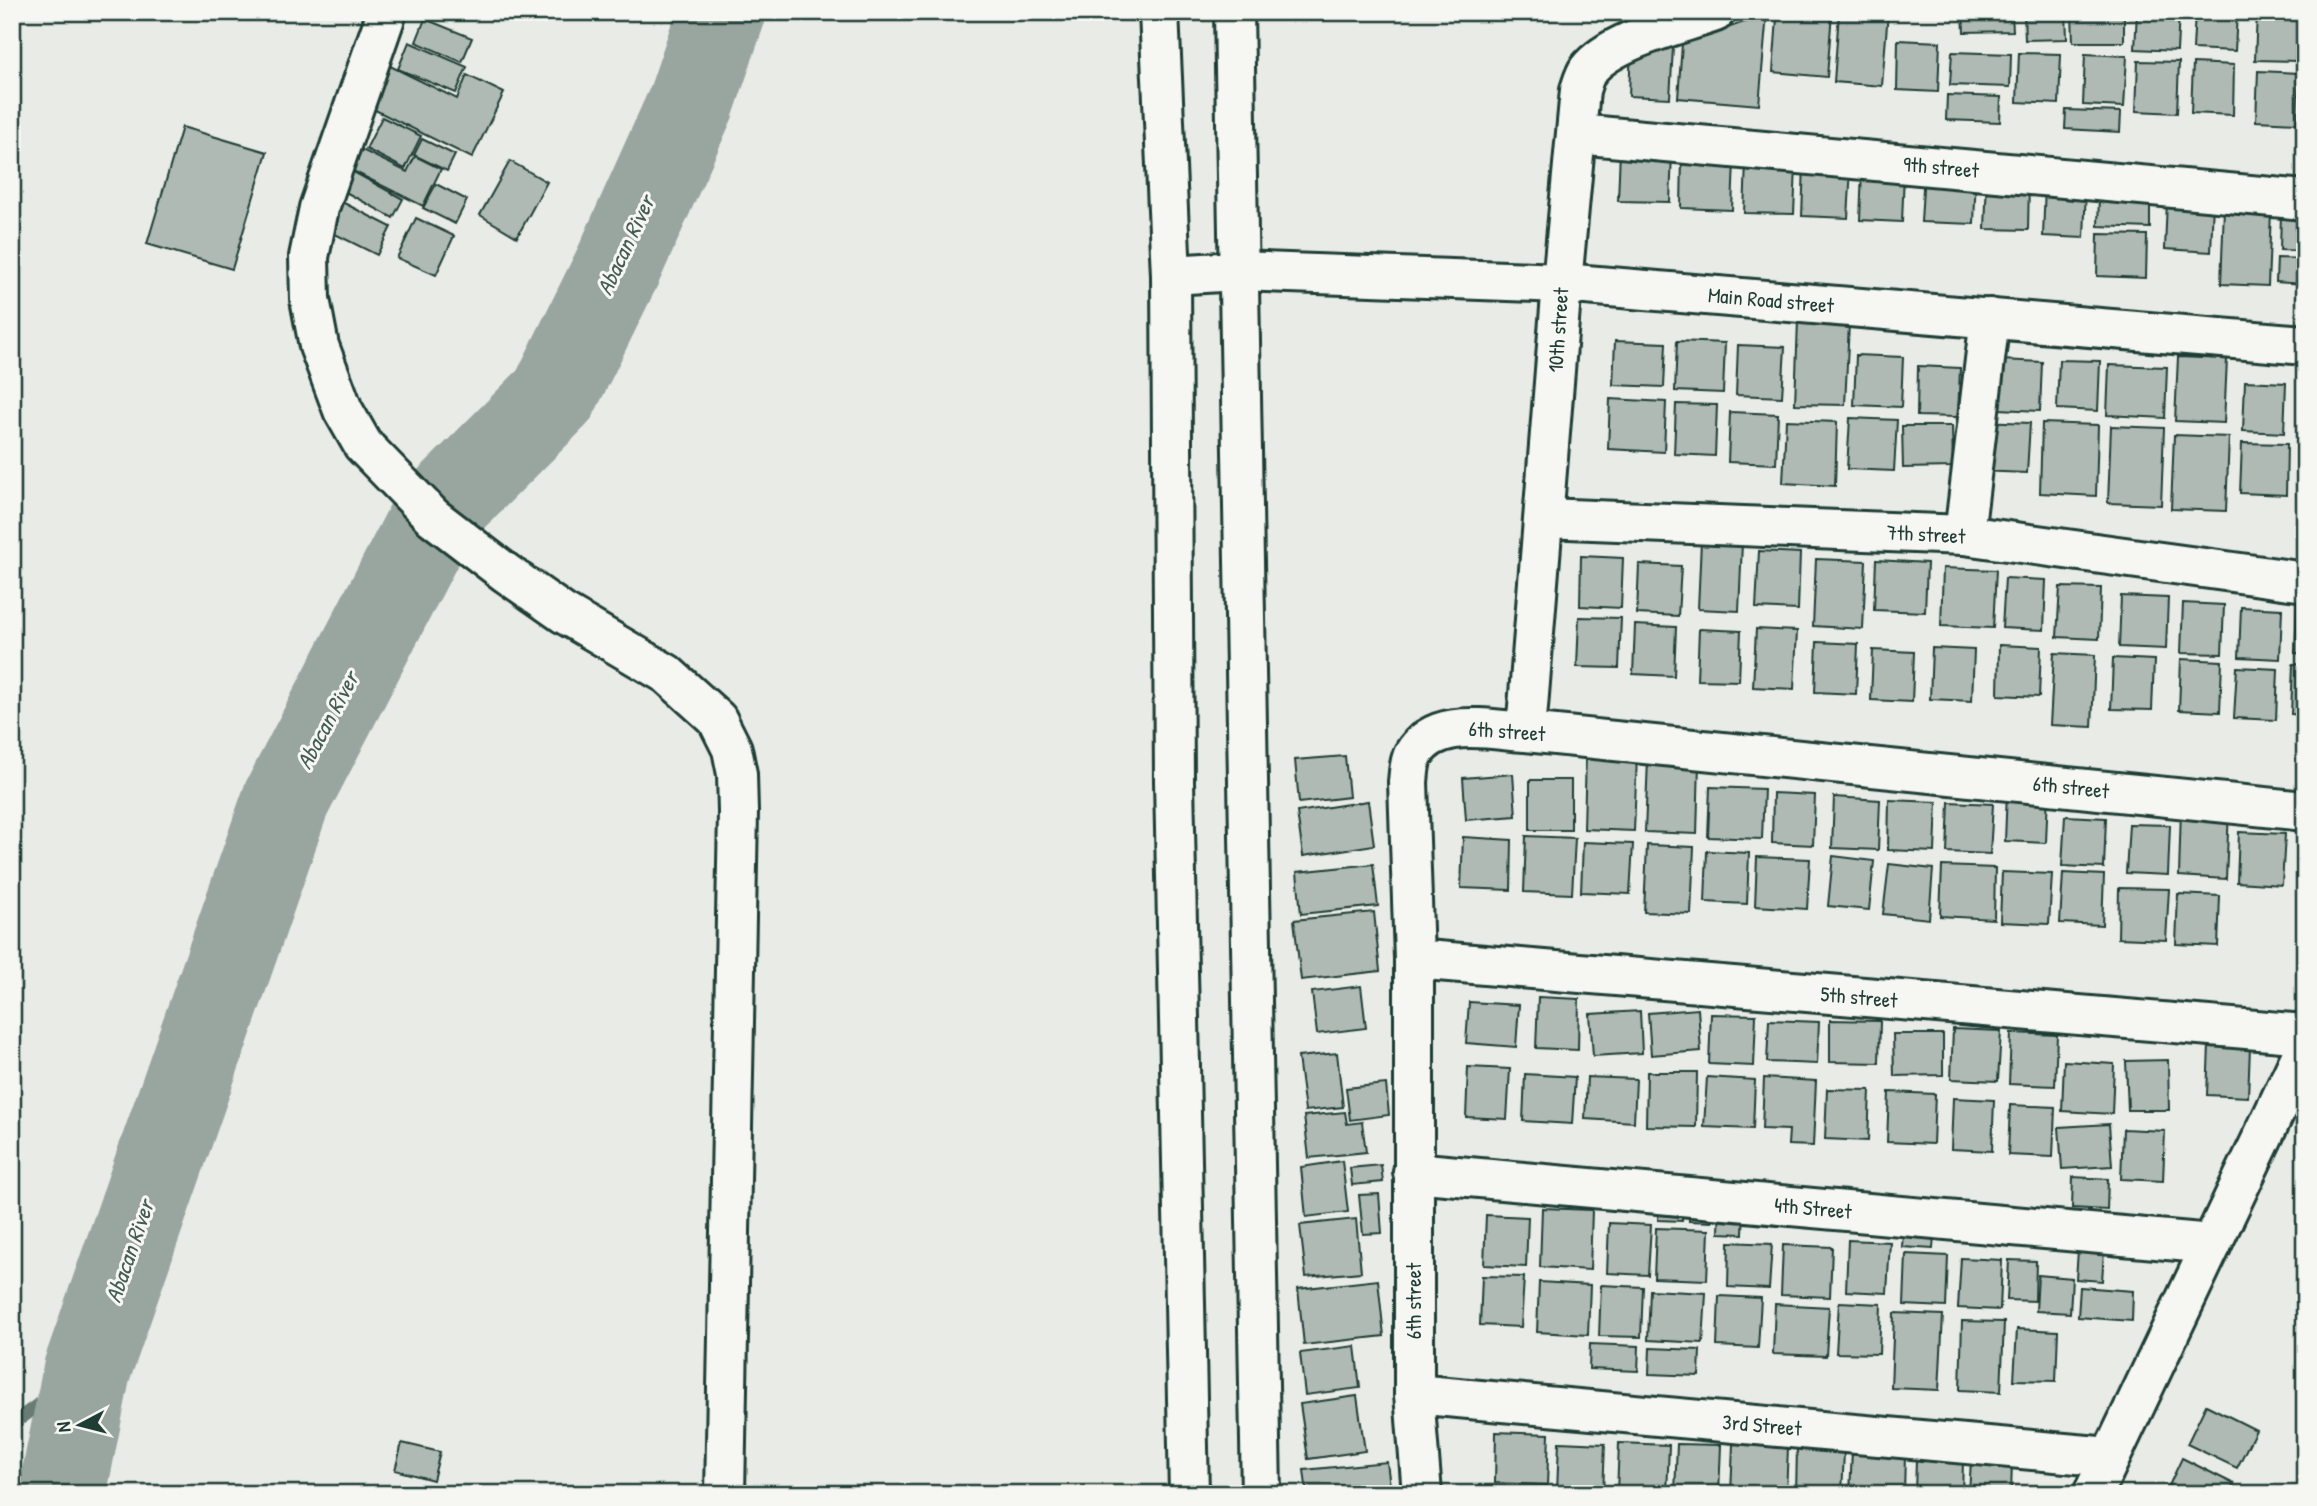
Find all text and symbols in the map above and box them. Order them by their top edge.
street label: 9th street [1902,149,1981,185]
water label: Abacan River [589,188,663,300]
street label: Main Road street [1707,280,1836,320]
street label: 10th street [1541,286,1575,374]
street label: 7th street [1886,517,1967,551]
water label: Abacan River [288,663,367,774]
street label: 6th street [1468,714,1547,748]
street label: 6th street [2031,769,2111,806]
street label: 5th street [1819,979,1899,1015]
street label: 4th Street [1773,1190,1854,1226]
water label: Abacan River [97,1193,162,1306]
street label: 6th street [1399,1262,1428,1339]
north arrow [46,1390,116,1460]
street label: 3rd Street [1721,1407,1804,1443]
text: N [50,1420,77,1434]

